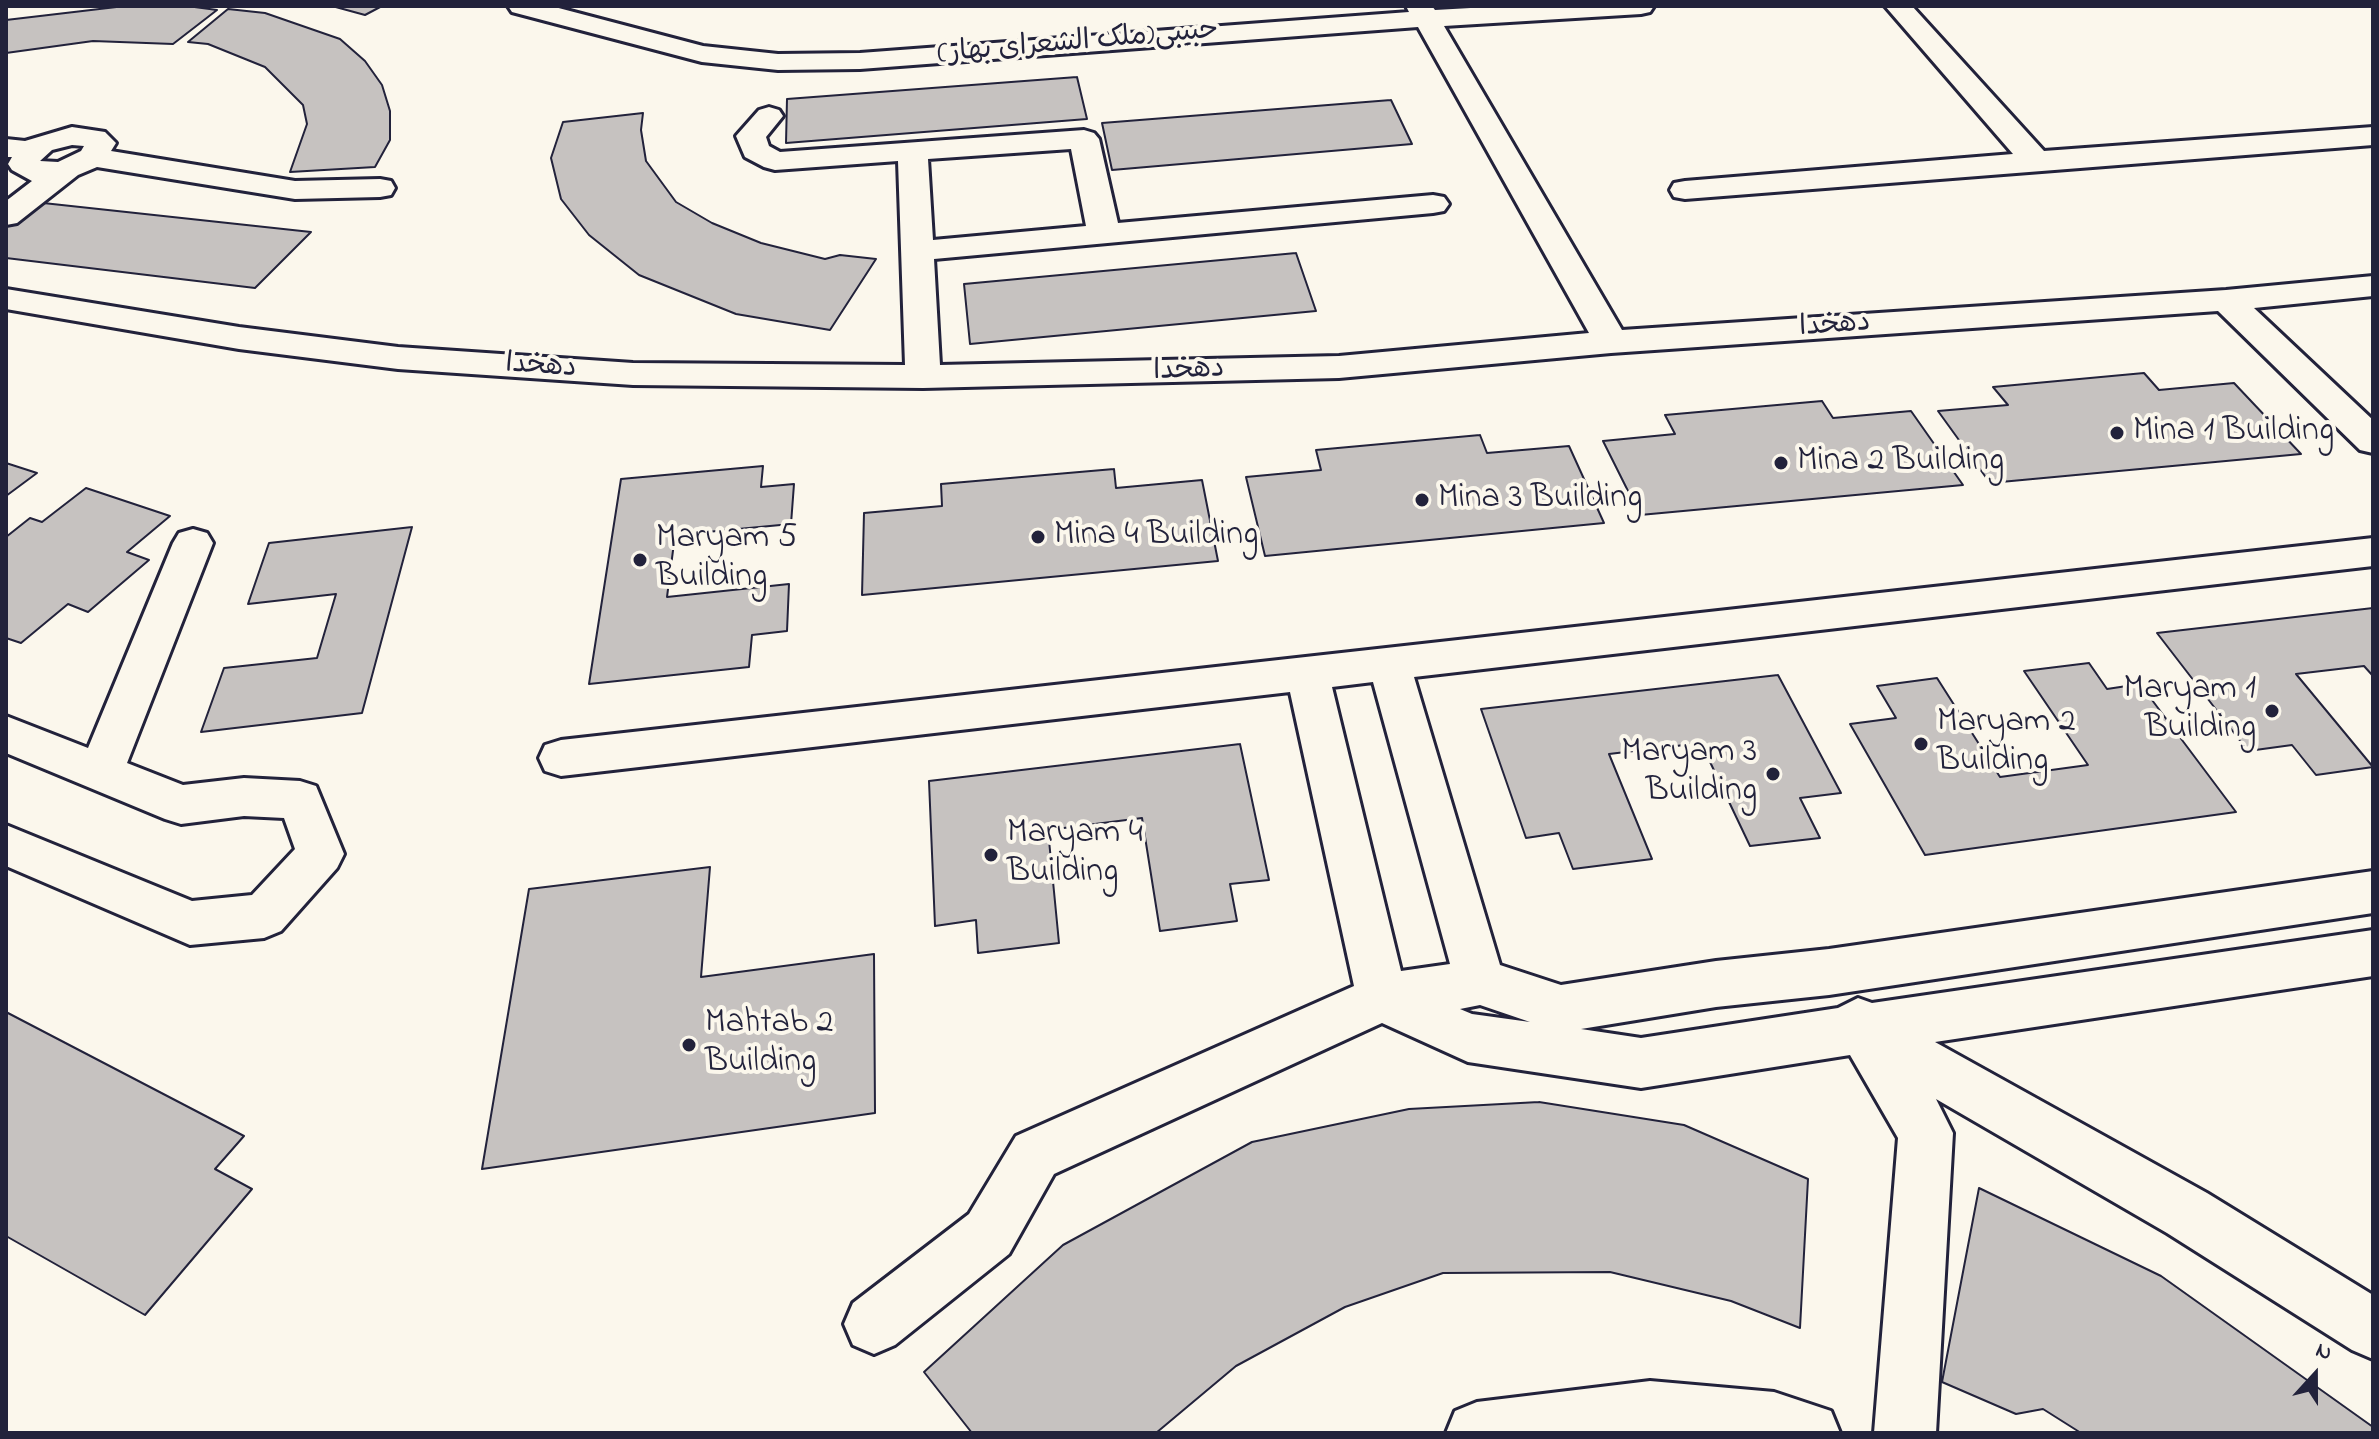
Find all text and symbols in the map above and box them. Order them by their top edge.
street label: حبیبی(ملک الشعرای بهار) [936,15,1220,73]
street label: دهخدا [1798,308,1872,346]
street label: دهخدا [504,349,578,387]
street label: دهخدا [1153,354,1225,390]
place label: Mina 1 Building [2133,413,2334,453]
marker: Mina 1 Building [2108,424,2126,442]
place label: Mina 2 Building [1797,443,2004,483]
marker: Mina 2 Building [1772,454,1790,472]
place label: Mina 3 Building [1438,480,1642,520]
marker: Mina 3 Building [1413,491,1431,509]
place label: Mina 4 Building [1054,517,1258,557]
place label: Maryam 5 Building [656,520,797,600]
marker: Mina 4 Building [1029,528,1047,546]
marker: Maryam 5 Building [631,551,649,569]
place label: Maryam 1 Building [2124,671,2256,750]
marker: Maryam 1 Building [2263,702,2281,720]
place label: Maryam 2 Building [1937,704,2076,784]
place label: Maryam 3 Building [1621,734,1757,814]
marker: Maryam 2 Building [1912,735,1930,753]
marker: Maryam 3 Building [1764,765,1782,783]
place label: Maryam 4 Building [1007,815,1143,894]
marker: Maryam 4 Building [982,846,1000,864]
place label: Mahtab 2 Building [705,1005,833,1084]
marker: Mahtab 2 Building [680,1036,698,1054]
north arrow [2275,1335,2355,1415]
text: N [2311,1335,2336,1370]

